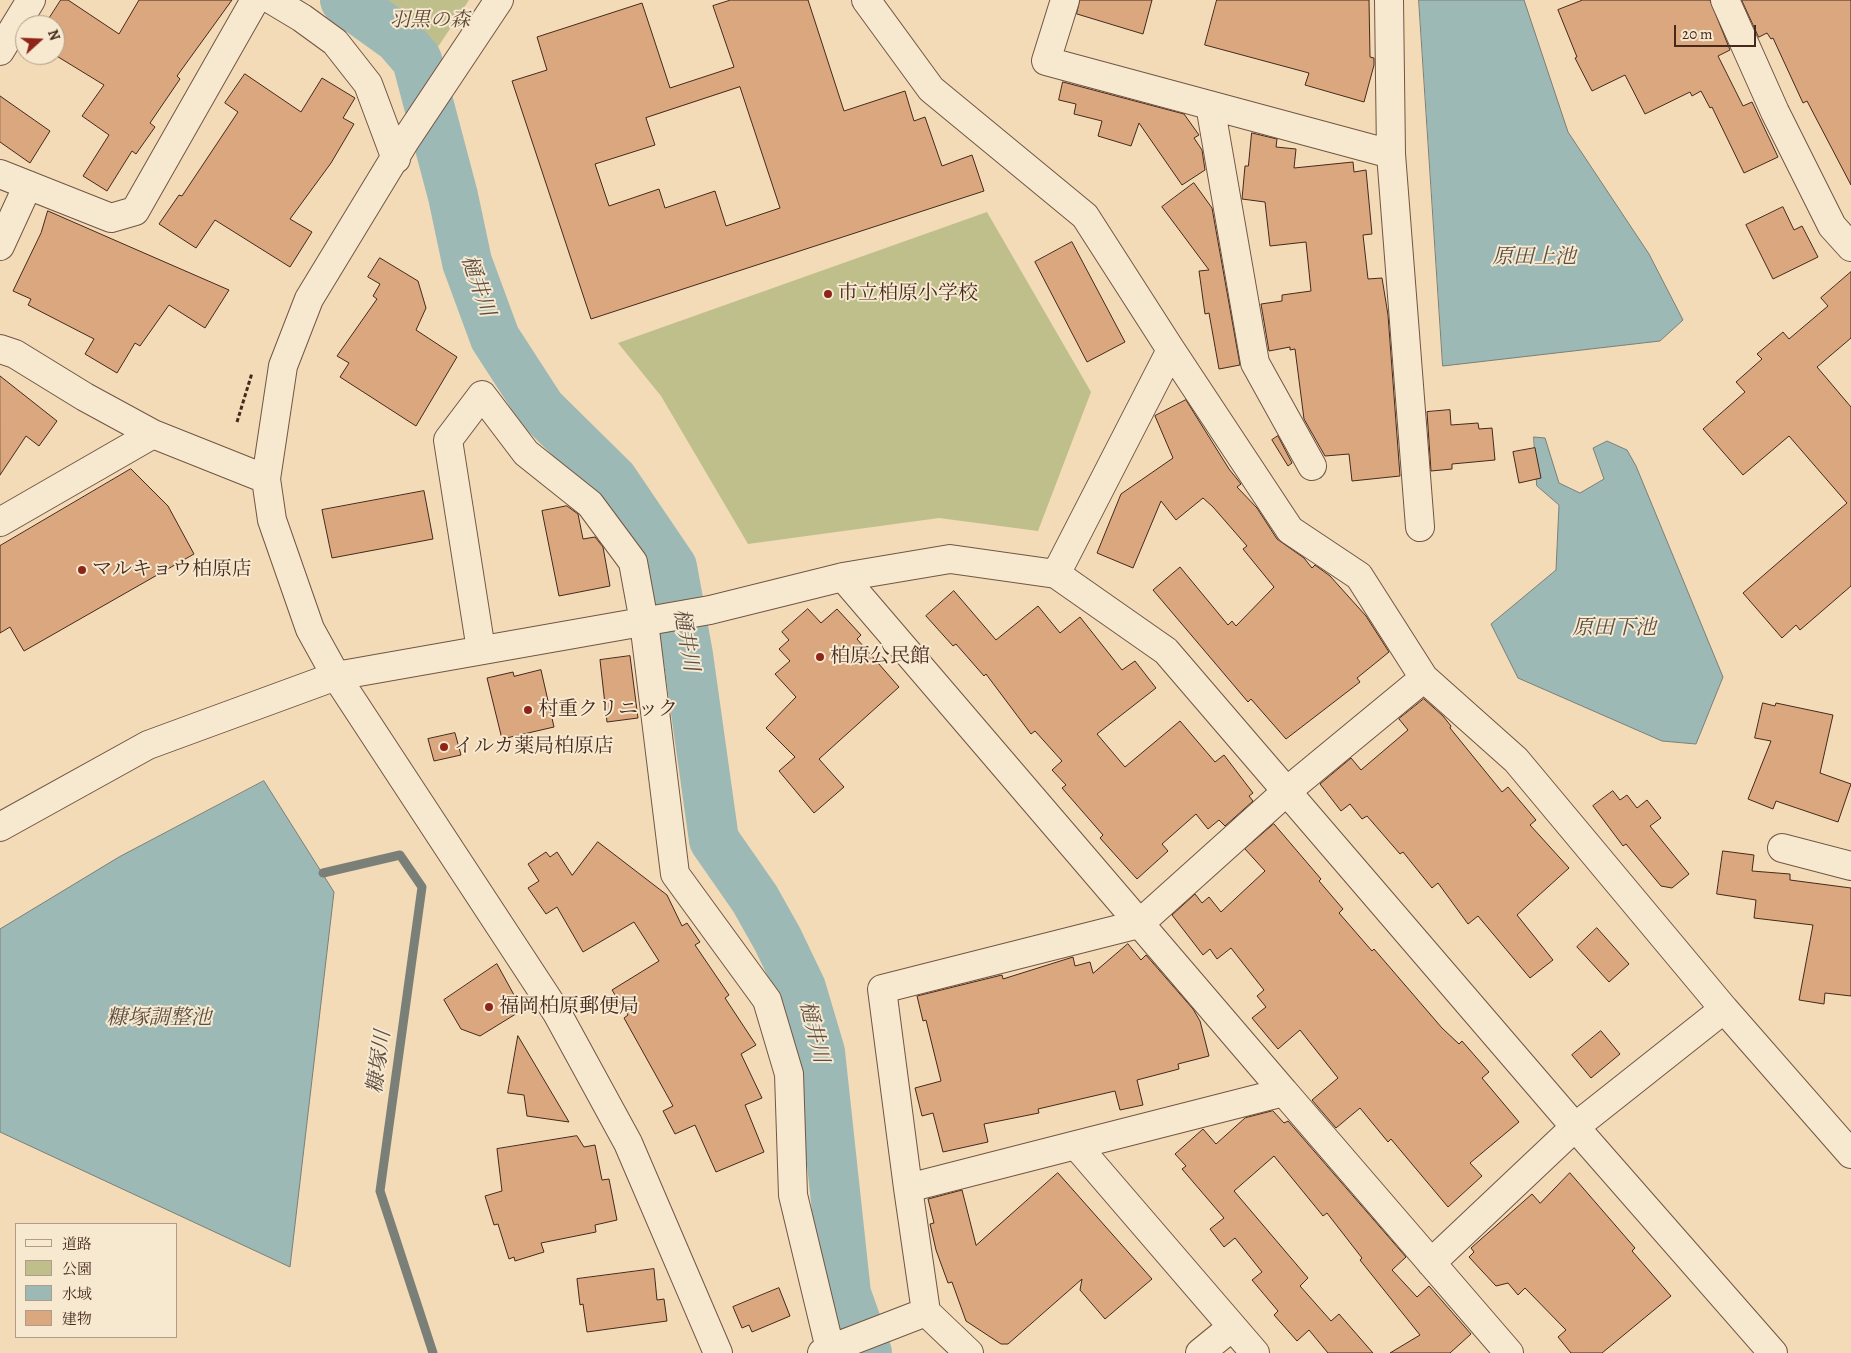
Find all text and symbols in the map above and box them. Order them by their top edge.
park label: 羽黒の森 [390,9,470,33]
north arrow [15,15,65,65]
scale bar [1676,15,1758,47]
text: 20 m [1682,24,1713,44]
text: N [43,27,64,43]
water label: 原田上池 [1492,245,1576,271]
water label: 樋井川 [455,252,499,320]
place label: 市立柏原小学校 [838,282,978,306]
marker: 市立柏原小学校 [822,288,834,300]
place label: マルキョウ柏原店 [92,558,252,582]
marker: マルキョウ柏原店 [76,564,88,576]
water label: 樋井川 [667,607,703,673]
water label: 原田下池 [1572,616,1656,642]
place label: 柏原公民館 [830,645,930,669]
marker: 柏原公民館 [814,651,826,663]
place label: 村重クリニック [538,698,678,722]
marker: 村重クリニック [522,704,534,716]
place label: イルカ薬局柏原店 [454,735,614,759]
marker: イルカ薬局柏原店 [438,741,450,753]
place label: 福岡柏原郵便局 [499,995,639,1019]
water label: 樋井川 [793,998,833,1066]
marker: 福岡柏原郵便局 [483,1001,495,1013]
water label: 糠塚調整池 [107,1006,211,1032]
water label: 糠塚川 [363,1029,397,1095]
legend [15,1223,178,1338]
text: 道路 [62,1234,92,1254]
text: 公園 [62,1259,92,1279]
text: 水域 [62,1284,92,1304]
text: 建物 [62,1309,92,1329]

